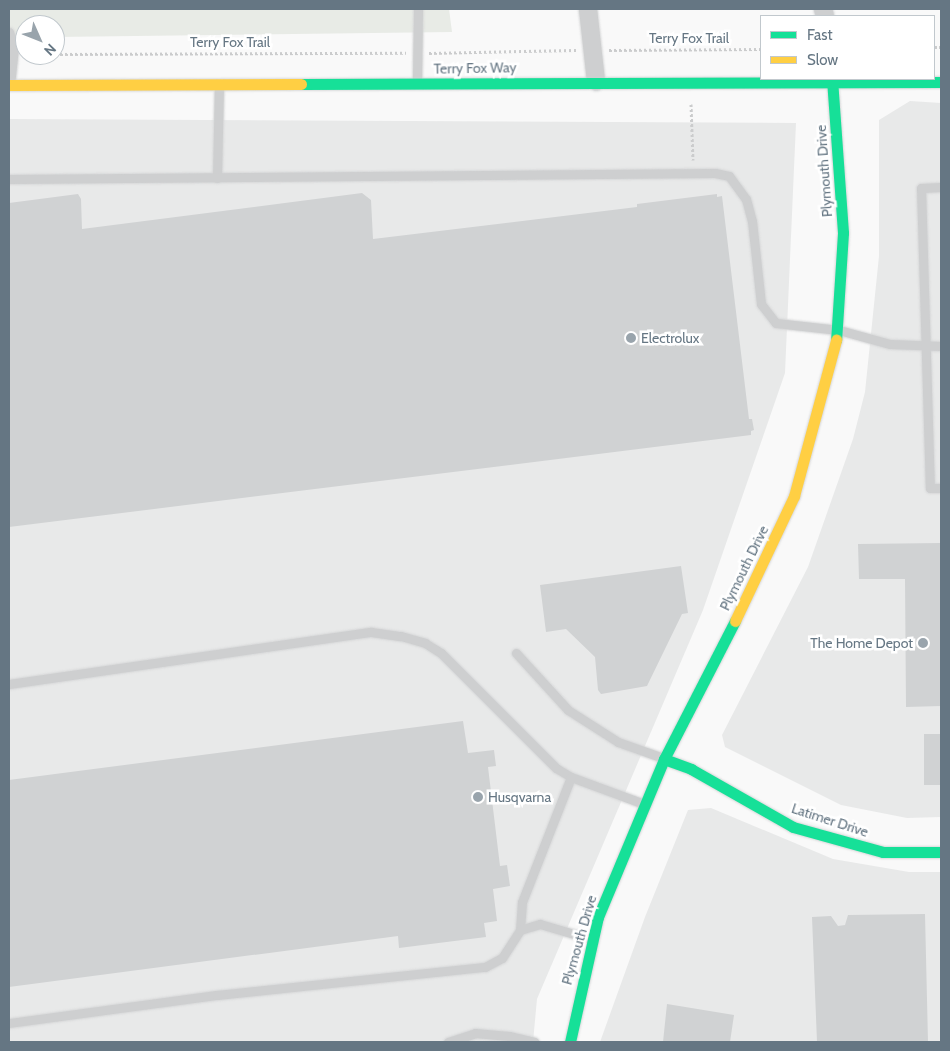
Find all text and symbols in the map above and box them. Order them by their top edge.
north arrow [15,15,65,65]
legend [760,15,935,80]
text: Fast [807,26,832,44]
street label: Terry Fox Trail [649,30,729,46]
street label: Terry Fox Trail [190,34,270,50]
text: N [40,40,60,60]
text: Slow [807,51,838,69]
street label: Terry Fox Way [434,59,516,77]
street label: Plymouth Drive [812,124,836,218]
place label: Electrolux [641,330,699,346]
marker: Electrolux [625,332,637,344]
street label: Plymouth Drive [716,523,772,613]
place label: The Home Depot [810,635,913,651]
marker: The Home Depot [917,637,929,649]
place label: Husqvarna [488,789,551,805]
marker: Husqvarna [472,791,484,803]
street label: Latimer Drive [790,800,870,840]
street label: Plymouth Drive [558,893,600,987]

